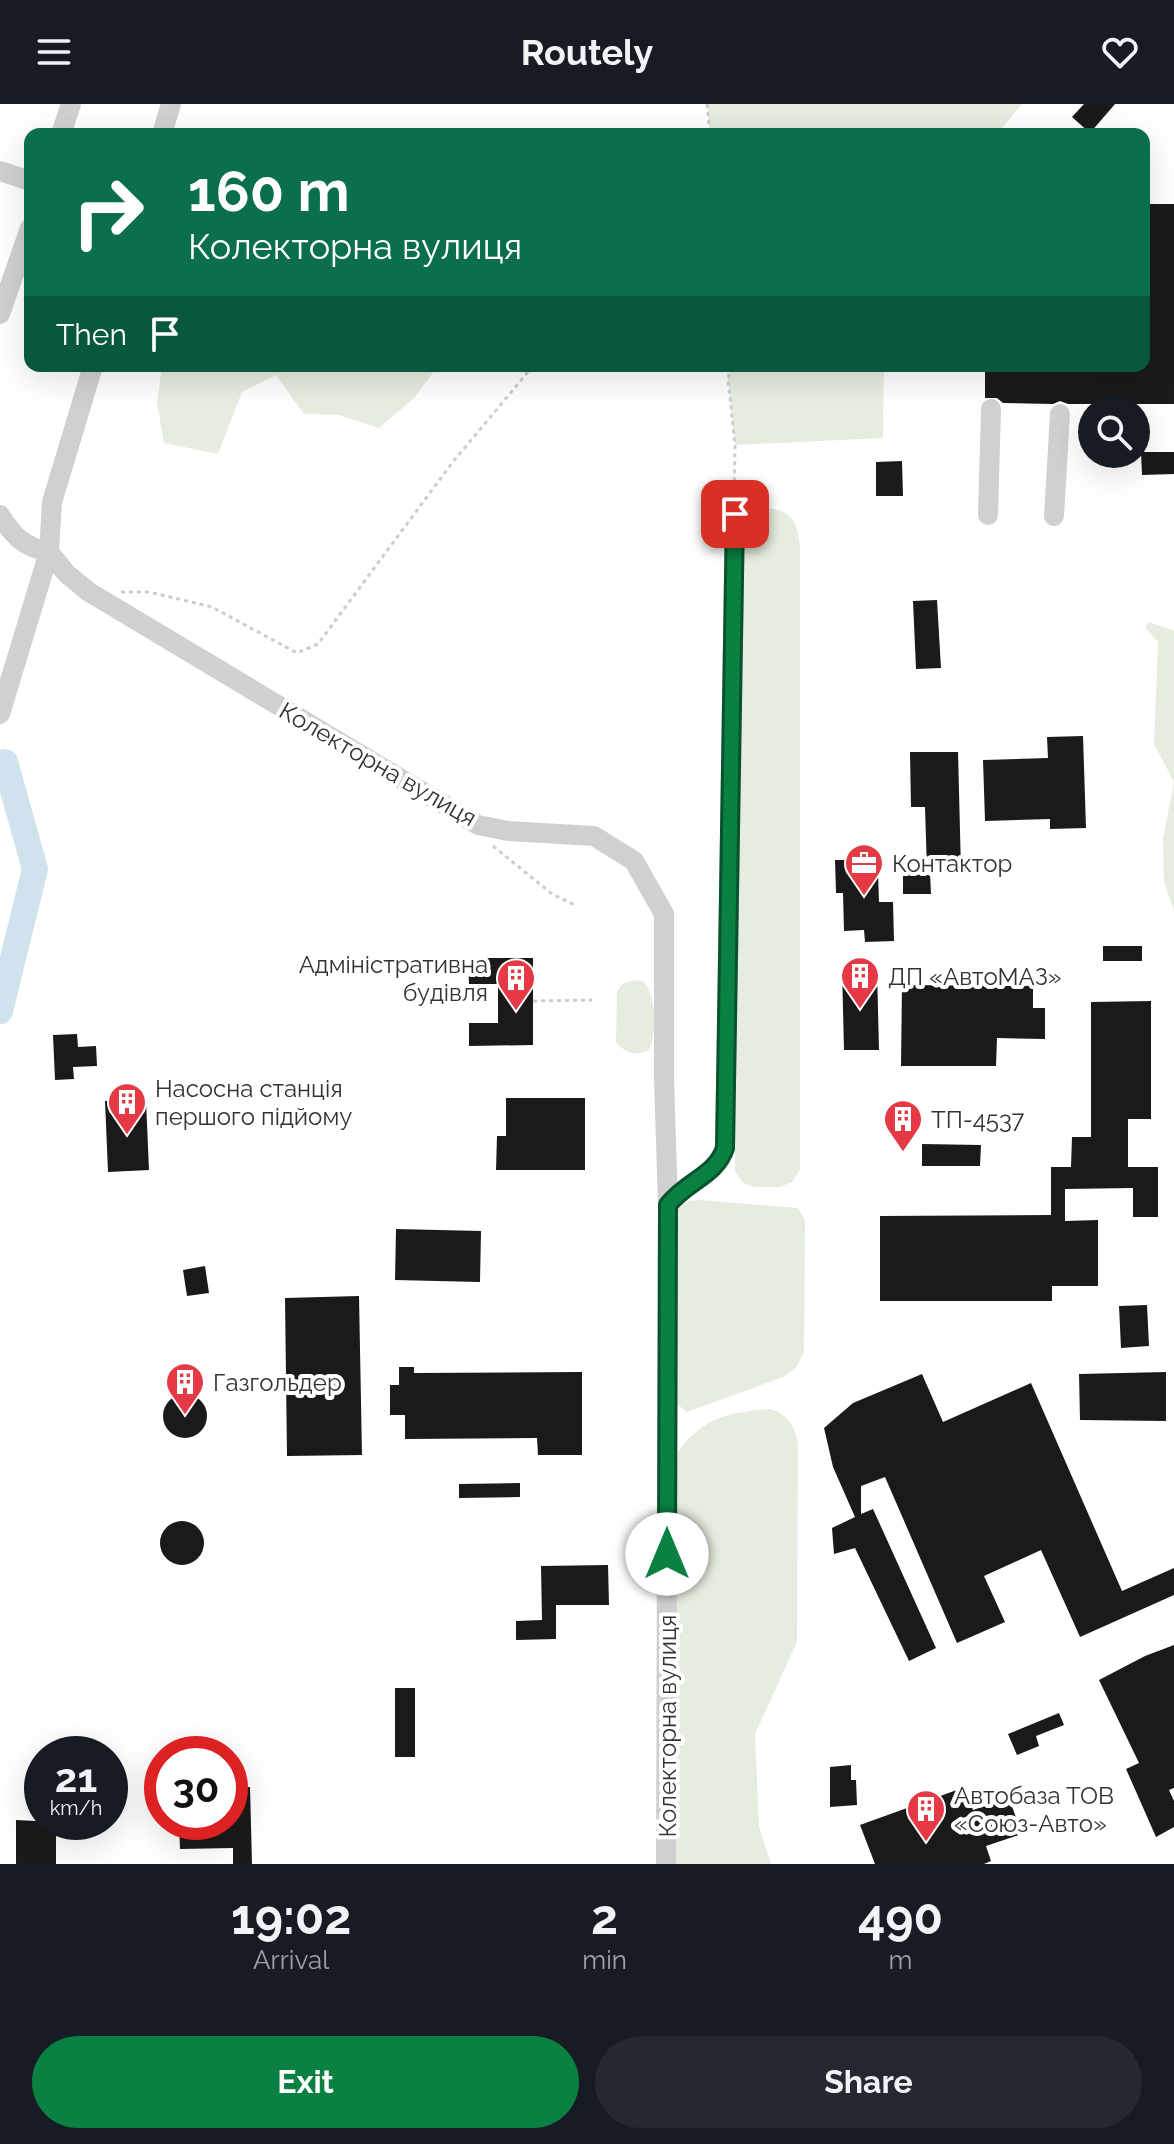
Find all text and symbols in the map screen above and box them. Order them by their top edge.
icon: menu [32,30,76,74]
icon: heart [1098,30,1142,74]
text: Routely [521,31,653,73]
text: 160 m [188,158,350,224]
icon: right [56,160,160,264]
text: Колекторна вулиця [188,225,522,267]
icon: arrive [143,312,187,356]
text: Then [56,317,127,352]
map controls [1078,396,1150,468]
button: search [1078,396,1150,468]
pin [701,480,769,548]
icon: arrive [713,492,757,536]
street label: Колекторна вулиця [274,696,482,832]
office icon: Контактор [843,842,885,897]
place label: Контактор [892,849,1012,878]
place label: Адміністративна будівля [299,950,488,1007]
building icon: ДП «АвтоМАЗ» [839,955,881,1010]
building icon: Адміністративна будівля [495,957,537,1012]
place label: ДП «АвтоМАЗ» [888,962,1062,991]
place label: Насосна станція першого підйому [155,1074,352,1131]
building icon: Насосна станція першого підйому [106,1081,148,1136]
building icon: ТП-4537 [882,1098,924,1153]
place label: ТП-4537 [931,1105,1025,1134]
building icon: Газгольдер [164,1361,206,1416]
place label: Газгольдер [213,1368,342,1397]
position arrow [625,1512,709,1596]
street label: Колекторна вулиця [653,1615,682,1837]
speed limit sign: 30 [144,1736,248,1840]
text: 21 [55,1754,97,1801]
place label: Автобаза ТОВ «Союз-Авто» [954,1781,1114,1838]
building icon: Автобаза ТОВ «Союз-Авто» [905,1788,947,1843]
text: km/h [50,1796,102,1820]
text: 19:02 [231,1889,351,1945]
text: 2 [591,1889,618,1945]
text: 490 [858,1889,943,1945]
text: Arrival [253,1945,329,1975]
text: min [582,1945,627,1975]
text: m [889,1945,912,1975]
button: Exit [32,2036,579,2128]
button: Share [595,2036,1142,2128]

